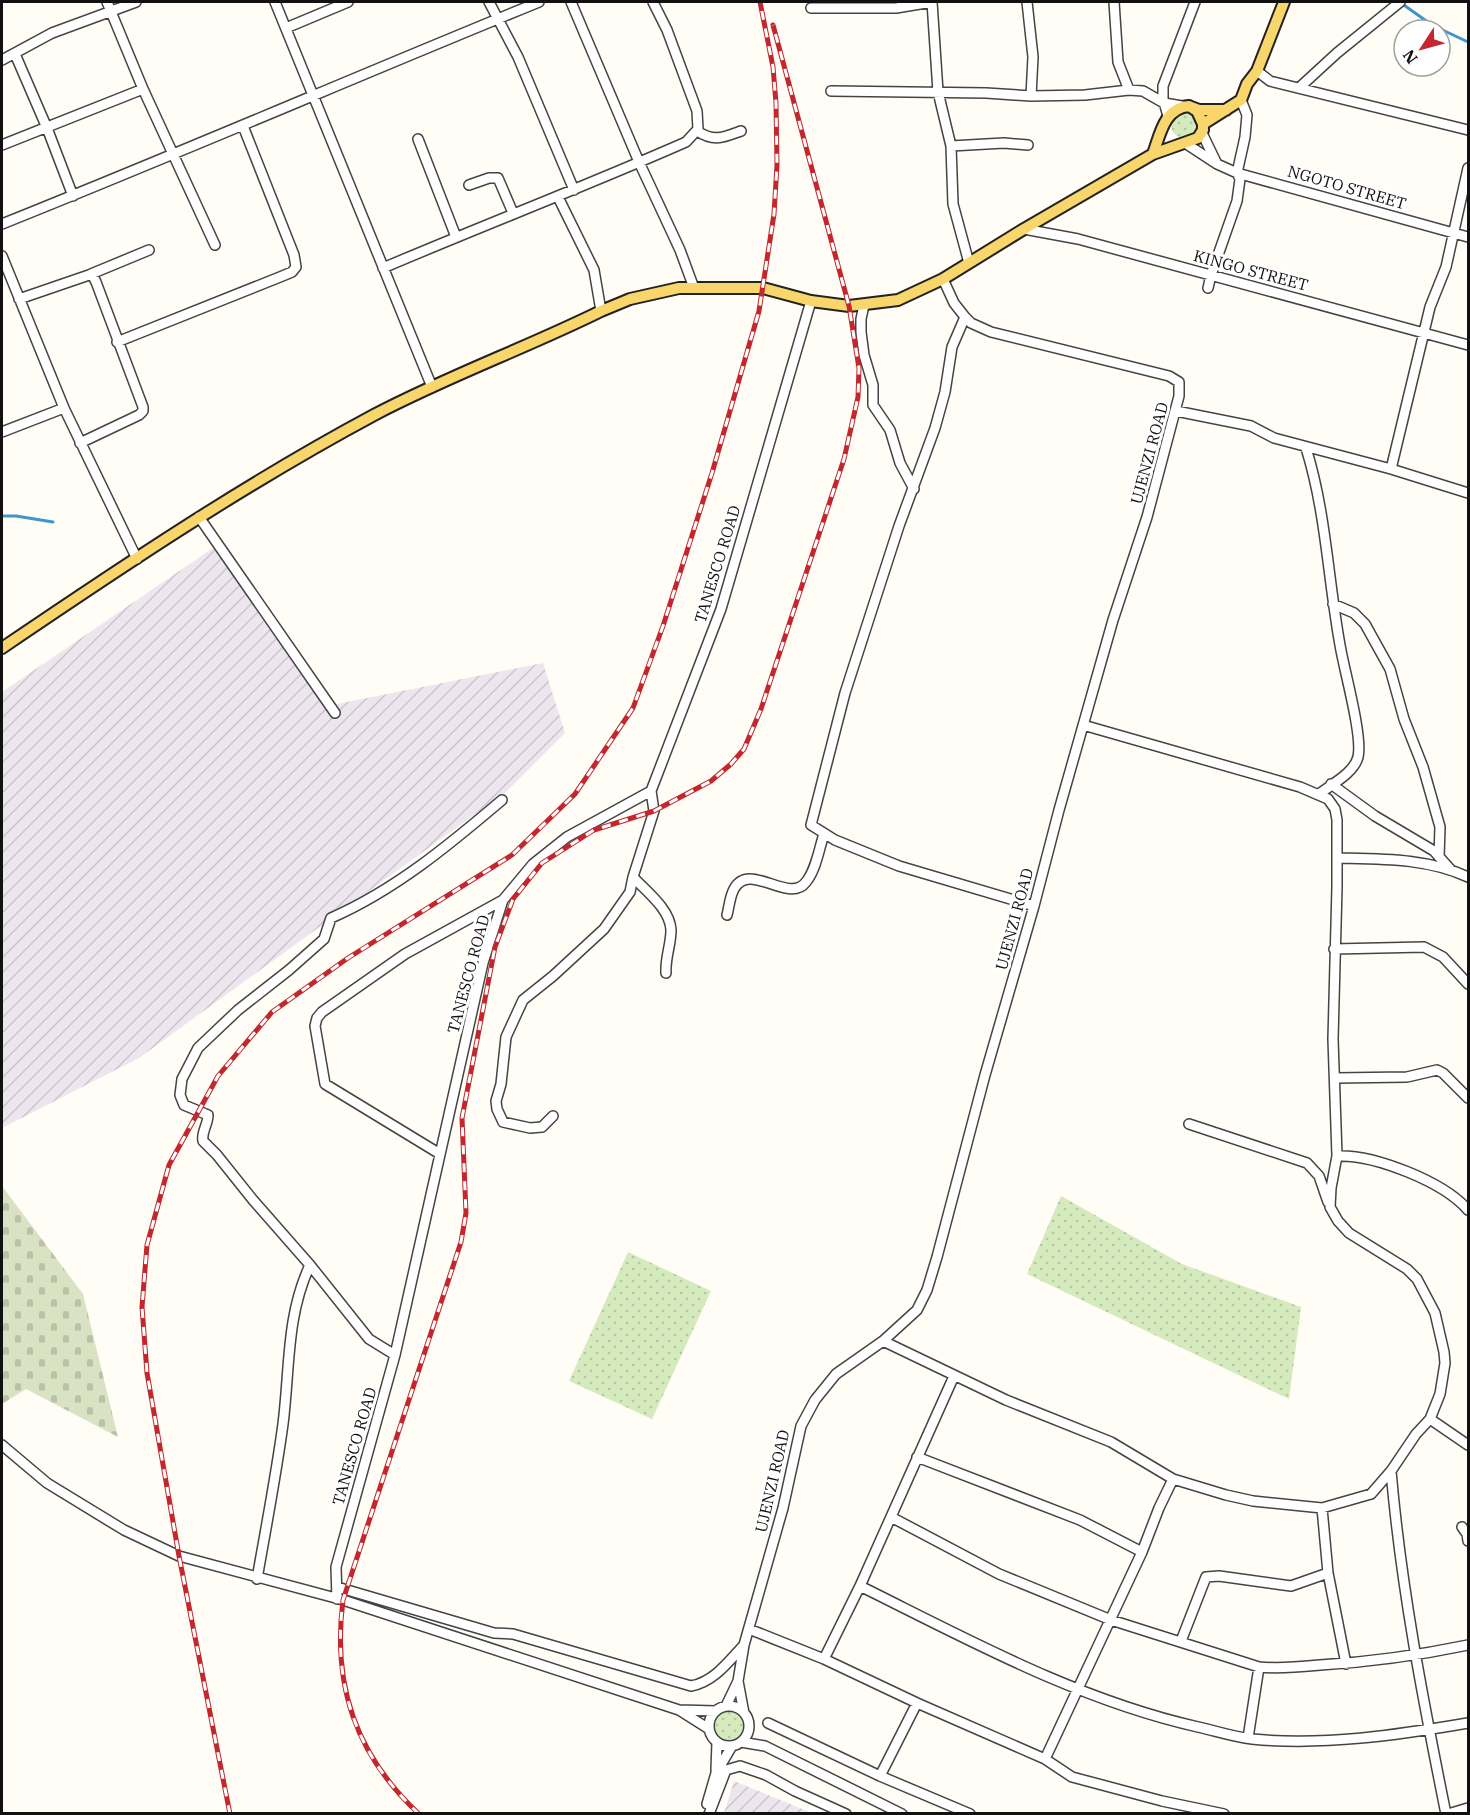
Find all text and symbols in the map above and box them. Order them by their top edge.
north arrow [1392,18,1452,78]
text: N [1398,46,1422,68]
street label: NGOTO STREET [1285,161,1409,213]
street label: KINGO STREET [1192,245,1310,295]
street label: UJENZI ROAD [1126,400,1172,506]
street label: TANESCO ROAD [690,503,744,625]
street label: UJENZI ROAD [991,866,1037,972]
street label: TANESCO ROAD [443,913,493,1035]
street label: TANESCO ROAD [328,1385,380,1507]
street label: UJENZI ROAD [750,1428,794,1534]

